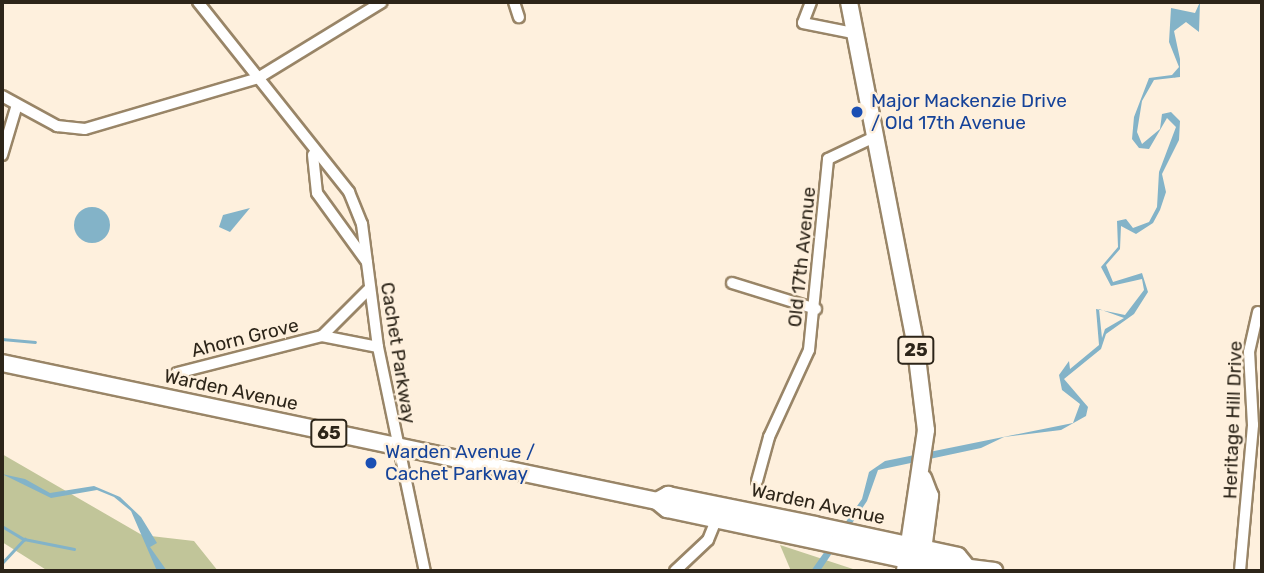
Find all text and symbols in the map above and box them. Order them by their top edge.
place label: Major Mackenzie Drive / Old 17th Avenue [871,90,1067,134]
marker: Major Mackenzie Drive / Old 17th Avenue [849,104,865,120]
street label: Old 17th Avenue [783,185,821,329]
street label: Cachet Parkway [376,281,420,425]
street label: Ahorn Grove [189,314,301,362]
road number: 25 [897,336,935,364]
street label: Heritage Hill Drive [1219,340,1247,500]
street label: Warden Avenue [162,365,300,415]
road number: 65 [310,418,348,447]
place label: Warden Avenue / Cachet Parkway [385,441,536,485]
marker: Warden Avenue / Cachet Parkway [363,455,379,471]
street label: Warden Avenue [749,479,887,529]

